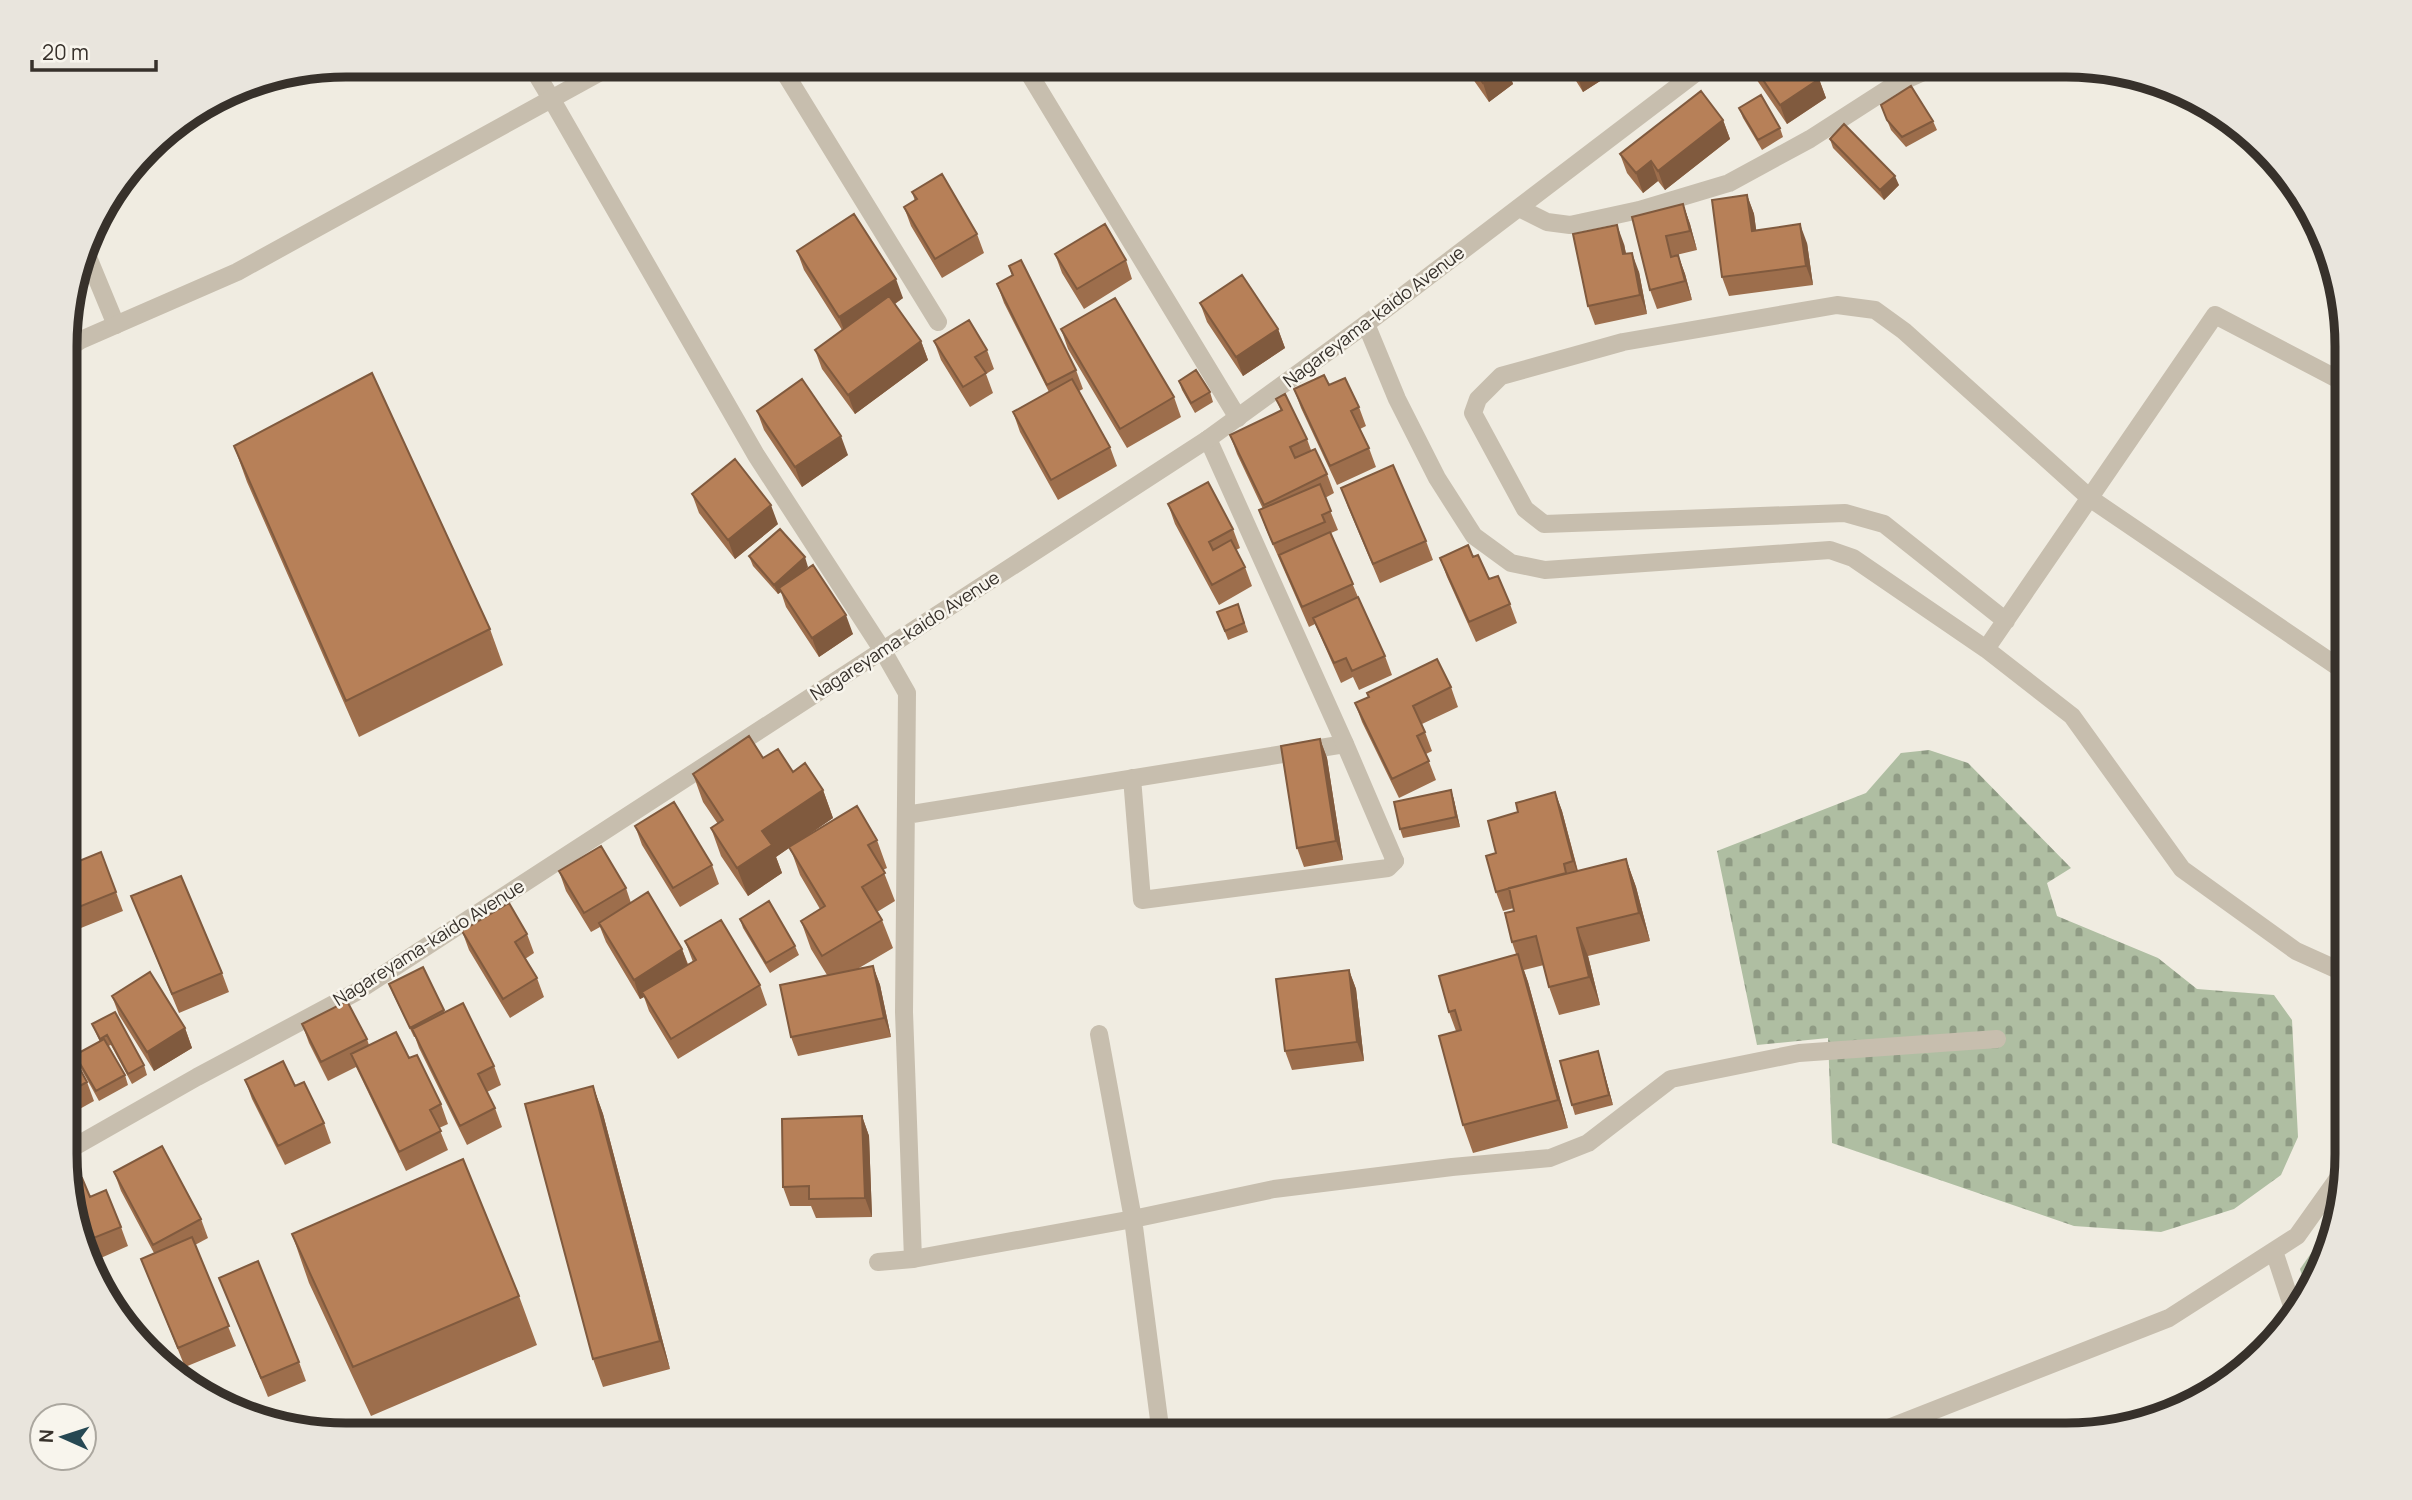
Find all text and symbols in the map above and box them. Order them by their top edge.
scale bar [32,28,156,72]
text: 20 m [42,38,89,66]
street label: Nagareyama-kaido Avenue [1278,240,1469,392]
street label: Nagareyama-kaido Avenue [805,565,1004,705]
street label: Nagareyama-kaido Avenue [328,873,529,1011]
north arrow [28,1402,98,1472]
text: N [33,1429,59,1444]

